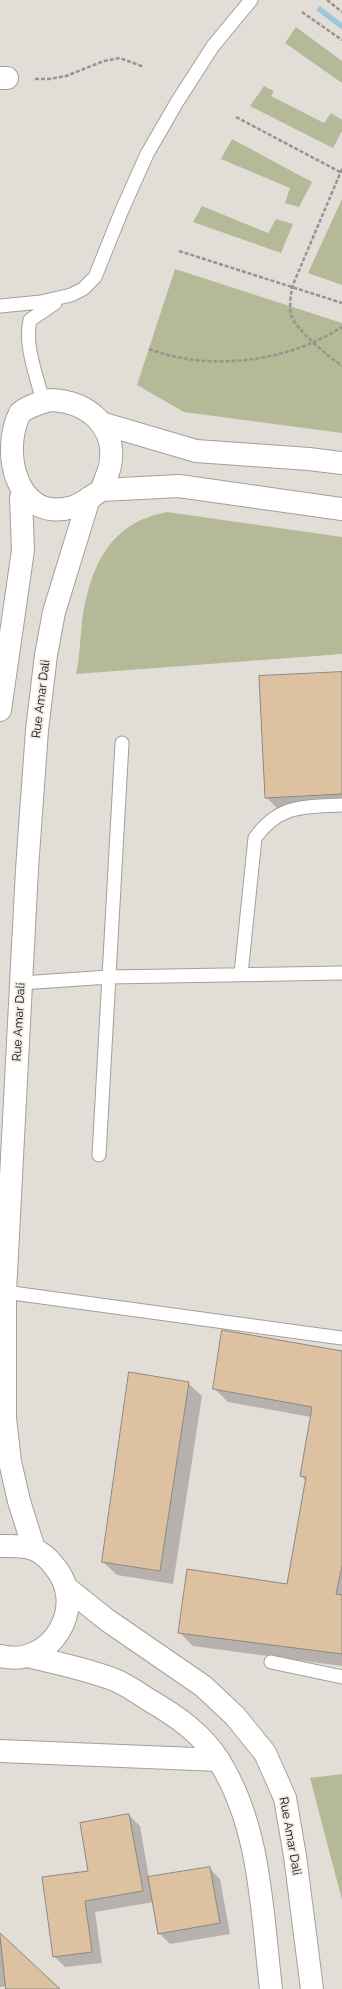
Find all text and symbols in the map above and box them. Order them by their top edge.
street label: Rue Amar Dali [29,659,53,739]
street label: Rue Amar Dali [10,982,28,1062]
street label: Rue Amar Dali [276,1796,304,1876]

